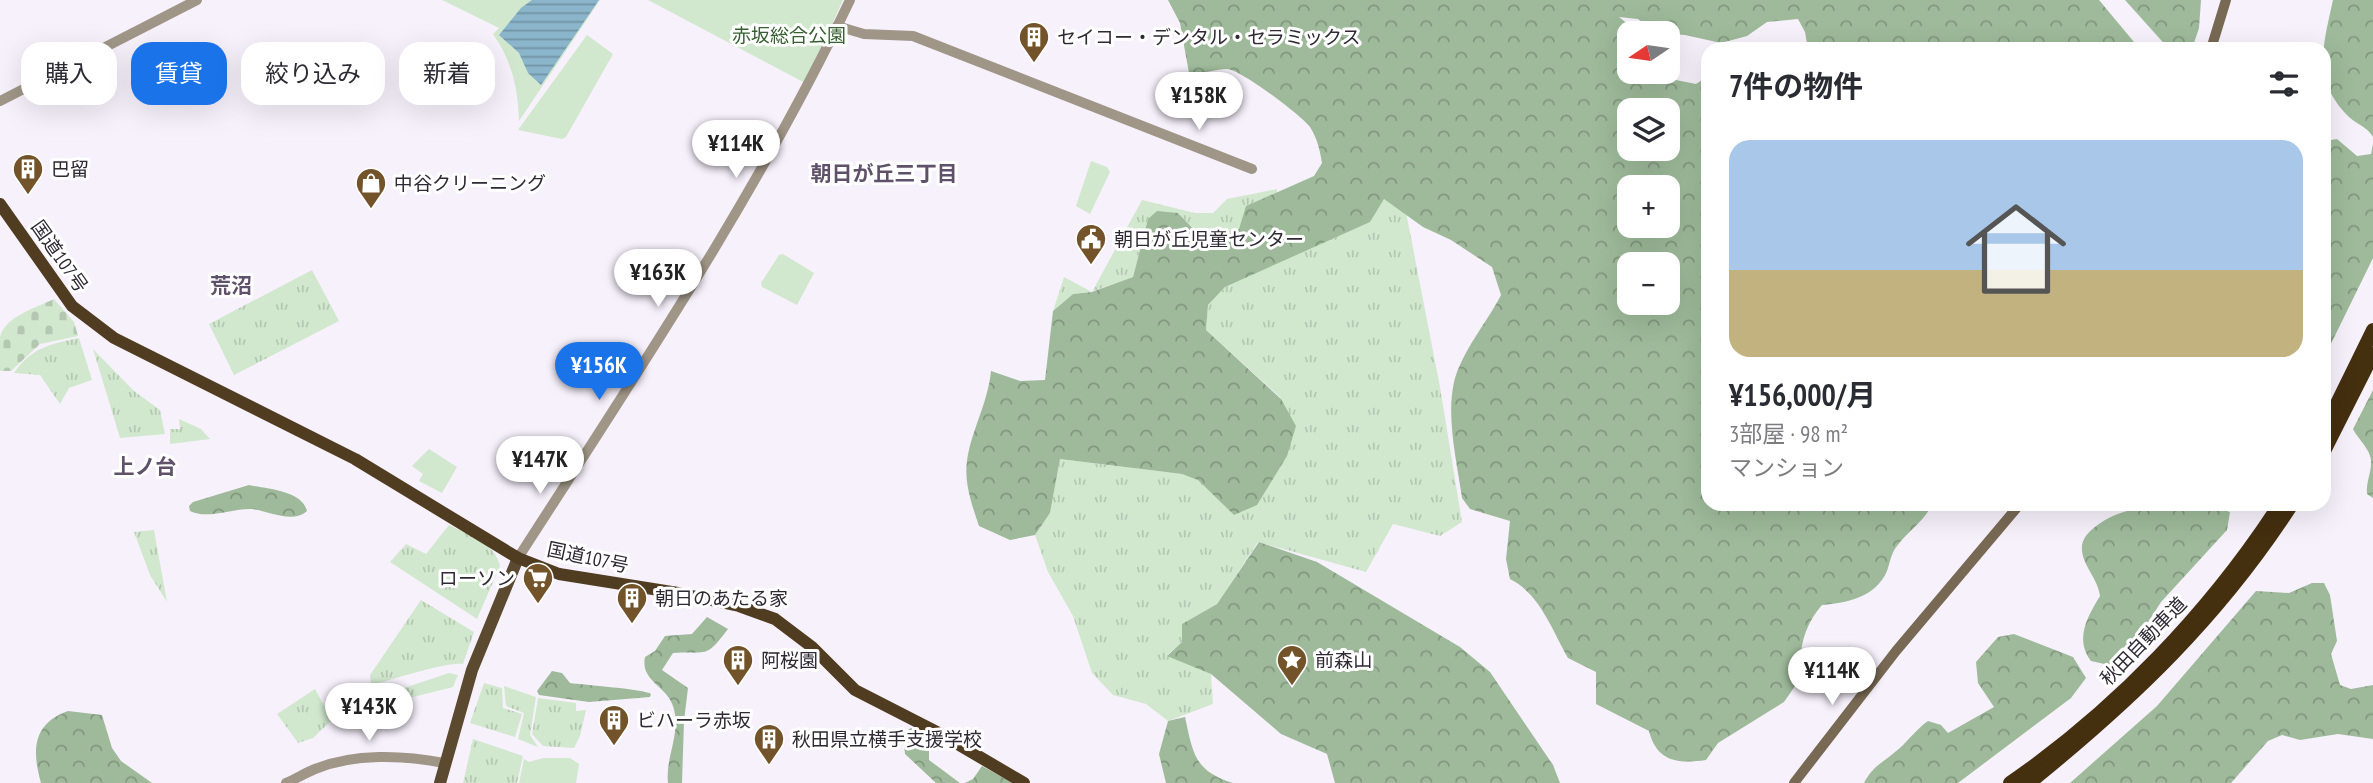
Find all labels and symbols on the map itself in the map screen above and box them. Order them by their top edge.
building icon: セイコー・デンタル・セラミックス [1017,20,1051,64]
north arrow [1617,21,1680,84]
park label: 赤坂総合公園 [732,23,846,47]
place label: セイコー・デンタル・セラミックス [1057,25,1360,49]
pin: ¥158K [1150,72,1248,132]
pin: ¥114K [687,120,785,180]
building icon: 巴留 [11,152,45,196]
place label: 巴留 [51,157,89,181]
district label: 朝日が丘三丁目 [811,160,958,187]
shop icon: 中谷クリーニング [354,166,388,210]
place label: 中谷クリーニング [394,171,546,195]
street label: 国道107号 [26,215,94,297]
public building icon: 朝日が丘児童センター [1074,222,1108,266]
place label: 朝日が丘児童センター [1114,227,1304,251]
pin: ¥163K [609,250,707,309]
district label: 荒沼 [210,272,252,299]
pin: ¥156K [550,342,648,402]
pin: ¥147K [491,436,589,496]
district label: 上ノ台 [114,453,177,480]
street label: 国道107号 [545,537,631,577]
supermarket icon: ローソン [521,561,555,605]
place label: ローソン [439,566,515,590]
building icon: 朝日のあたる家 [615,581,649,625]
place label: 朝日のあたる家 [655,586,788,610]
street label: 秋田自動車道 [2095,592,2191,690]
building icon: 阿桜園 [721,643,755,687]
place icon: 前森山 [1275,643,1309,687]
place label: 阿桜園 [761,648,818,672]
place label: 前森山 [1315,648,1372,672]
pin: ¥114K [1783,648,1881,707]
pin: ¥143K [320,684,418,743]
building icon: ビハーラ赤坂 [597,703,631,747]
place label: ビハーラ赤坂 [637,708,751,732]
building icon: 秋田県立横手支援学校 [752,722,786,766]
place label: 秋田県立横手支援学校 [792,727,982,751]

